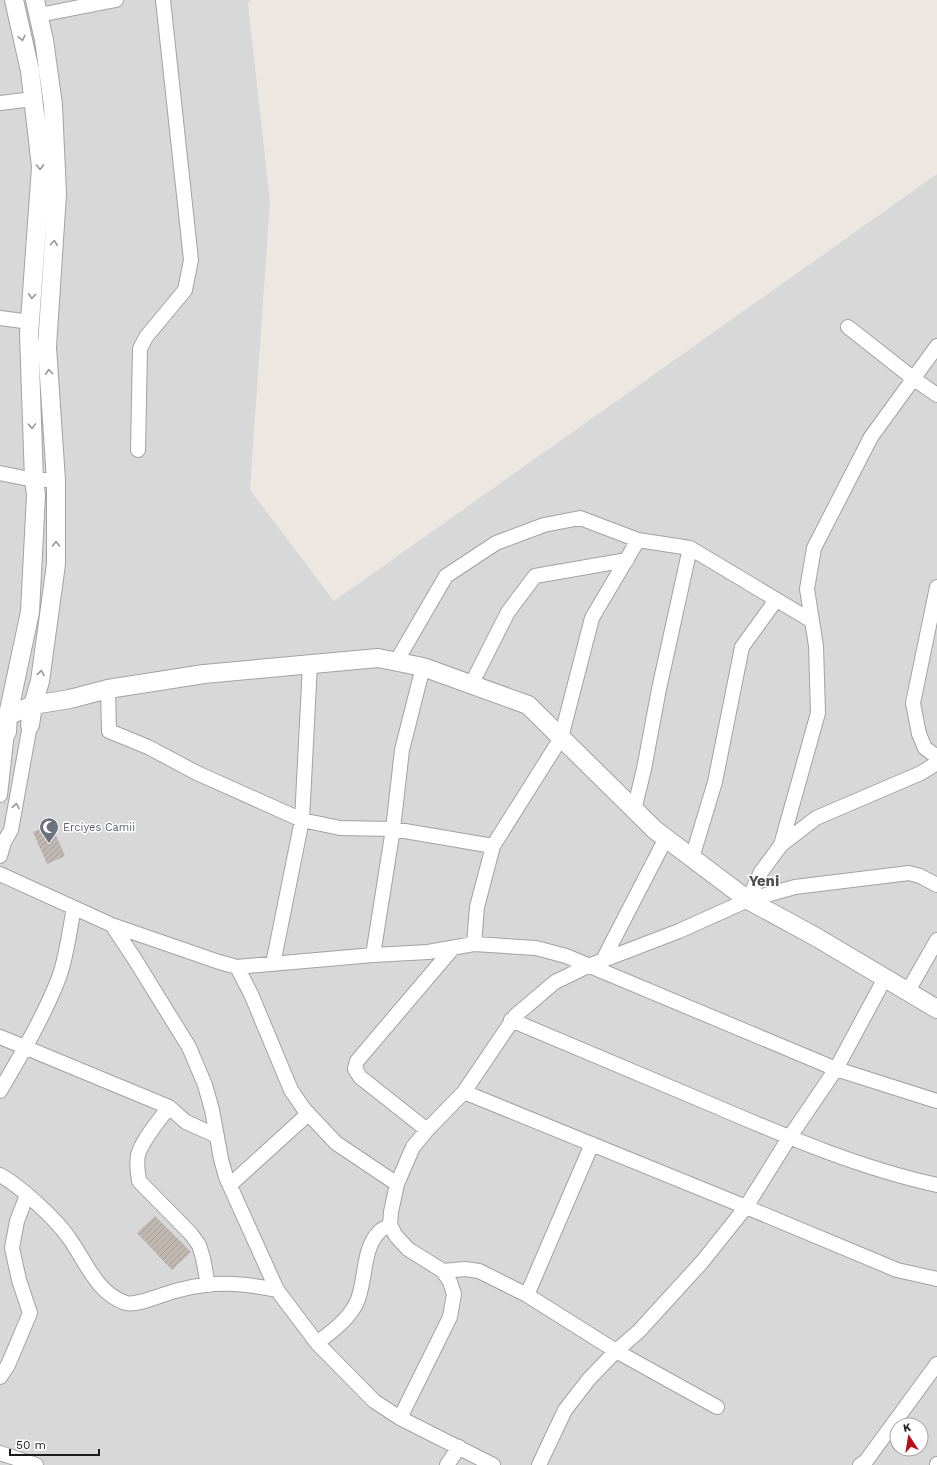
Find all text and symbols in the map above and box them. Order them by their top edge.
one-way arrow [18,35,26,41]
one-way arrow [36,164,44,170]
one-way arrow [50,240,59,246]
one-way arrow [27,293,36,299]
one-way arrow [44,369,53,375]
one-way arrow [28,423,36,429]
one-way arrow [52,541,60,547]
one-way arrow [36,670,45,676]
one-way arrow [11,803,19,809]
mosque icon: Erciyes Camii [38,816,60,844]
place label: Erciyes Camii [63,821,135,834]
district label: Yeni [749,872,779,890]
north arrow [889,1417,929,1457]
text: K [902,1420,912,1435]
scale bar [10,1431,99,1457]
text: 50 m [16,1438,46,1452]

